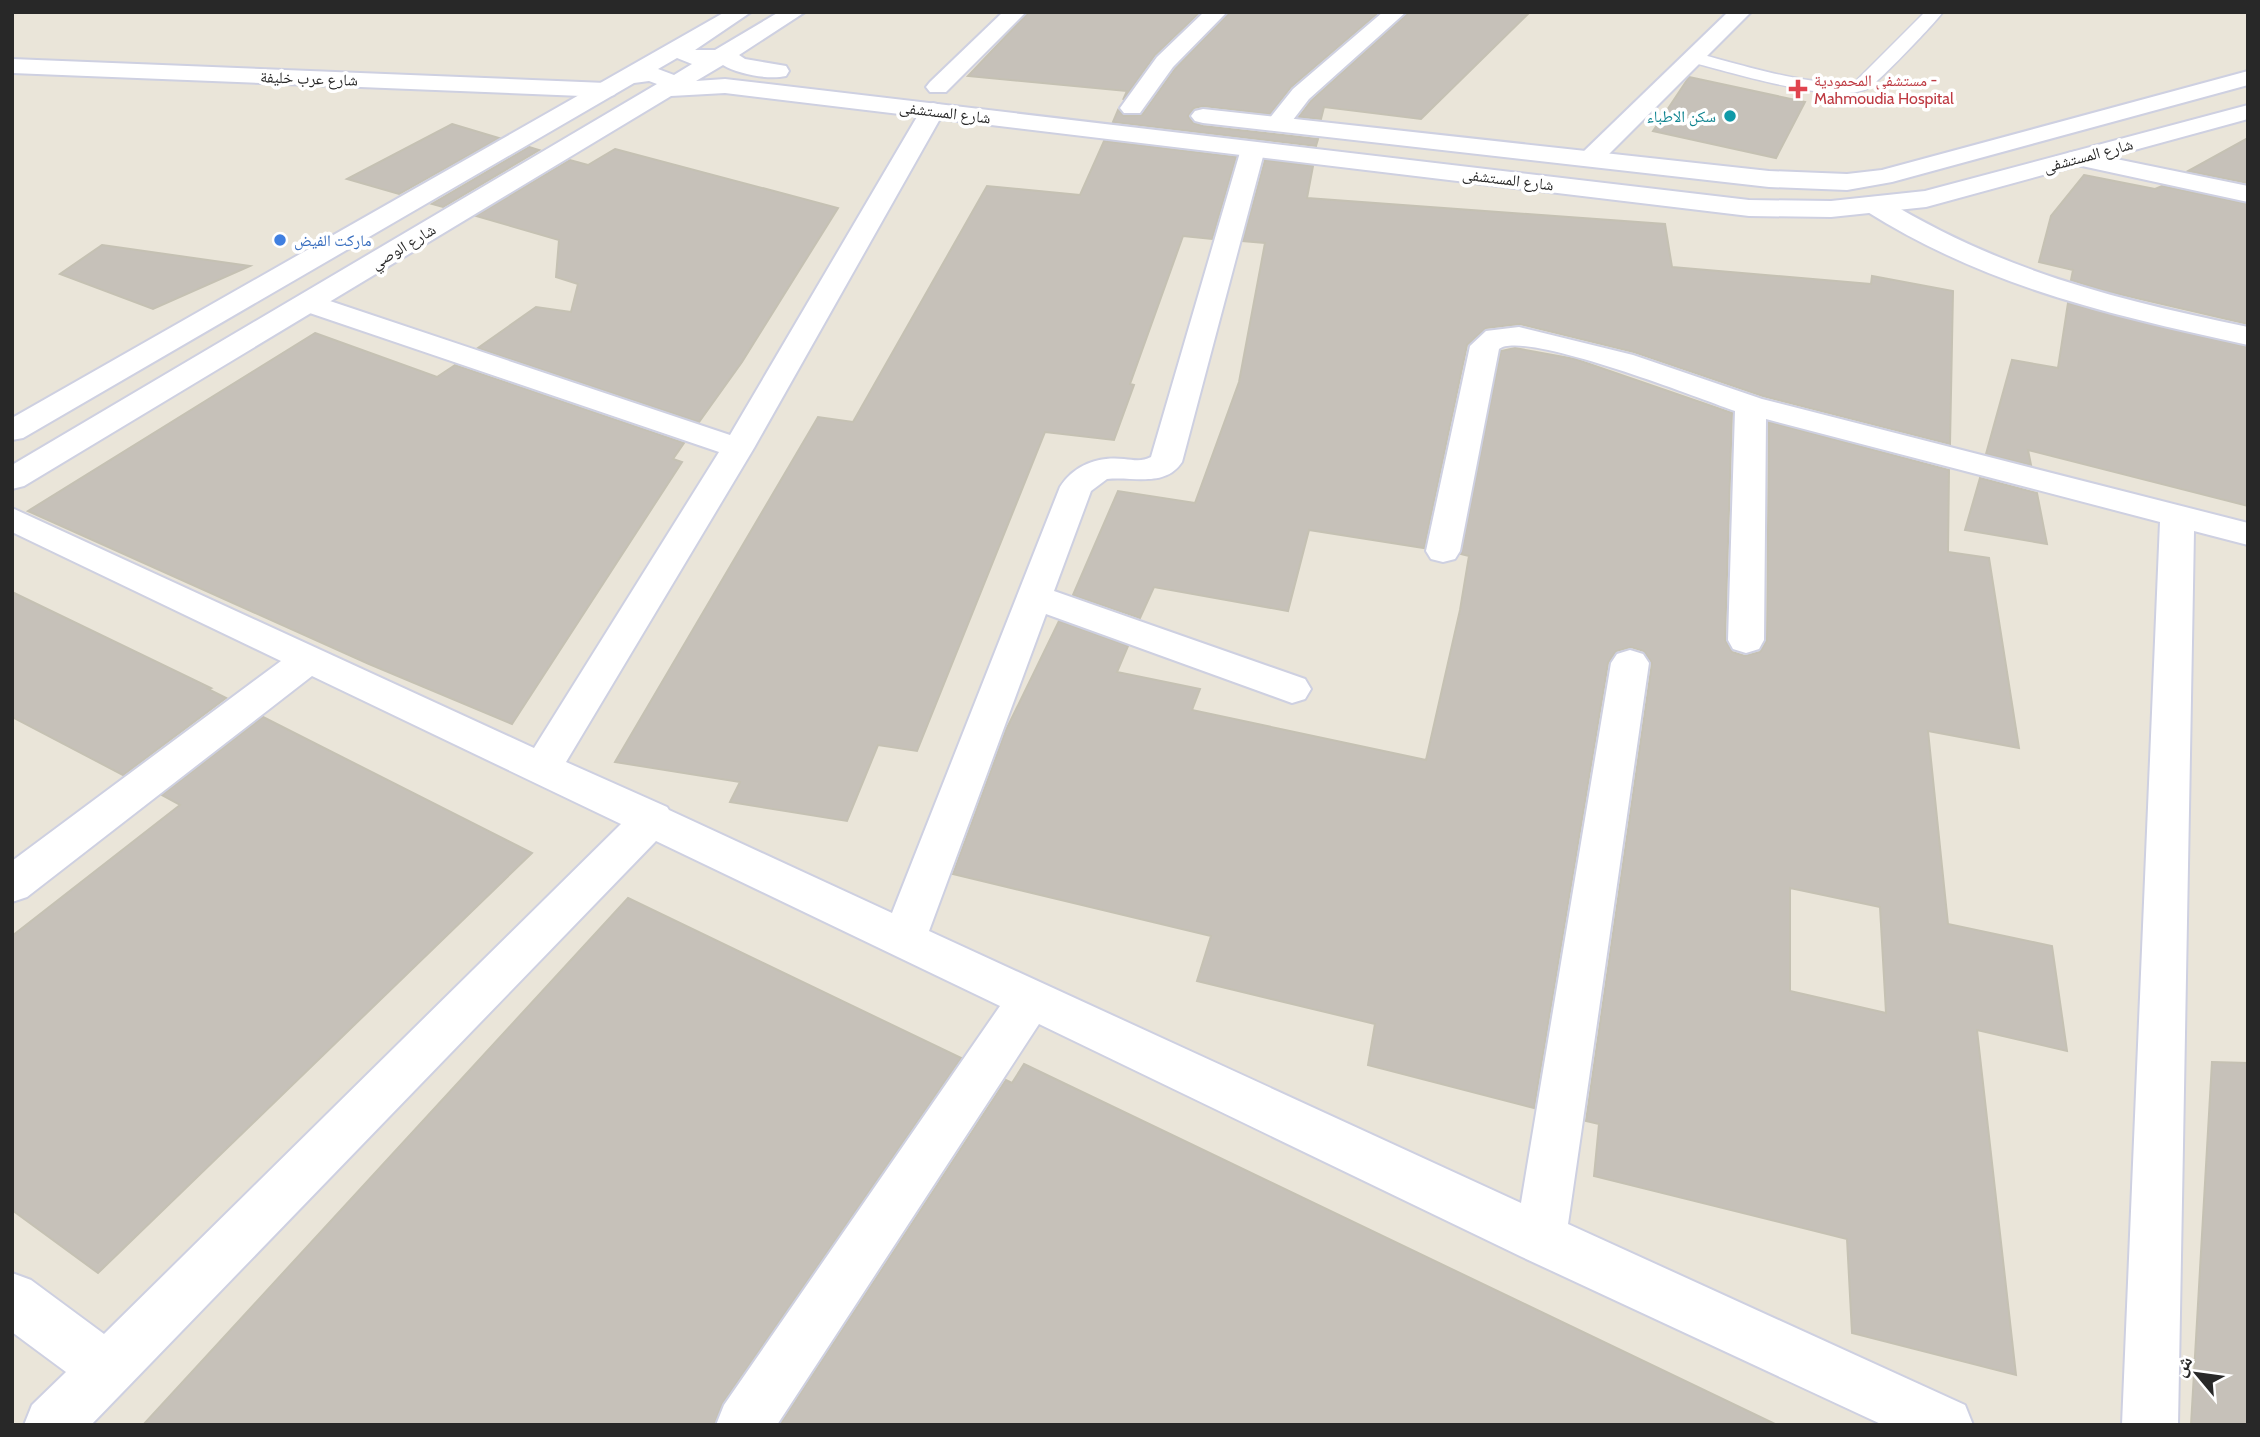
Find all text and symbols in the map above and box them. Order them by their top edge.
street label: شارع عرب خليفة [260,67,358,91]
place label: مستشفى المحمودية - Mahmoudia Hospital [1814,71,1954,108]
marker: مستشفى المحمودية - Mahmoudia Hospital [1788,79,1808,99]
street label: شارع المستشفى [898,97,992,129]
place label: سكن الاطباء [1647,107,1716,127]
marker: سكن الاطباء [1722,108,1738,124]
street label: شارع المستشفى [2041,134,2135,178]
street label: شارع المستشفى [1461,164,1555,196]
street label: شارع الوصي [367,220,441,276]
place label: ماركت الفيض [294,231,372,251]
marker: ماركت الفيض [272,232,288,248]
north arrow [2162,1339,2232,1409]
text: ش [2168,1352,2198,1380]

